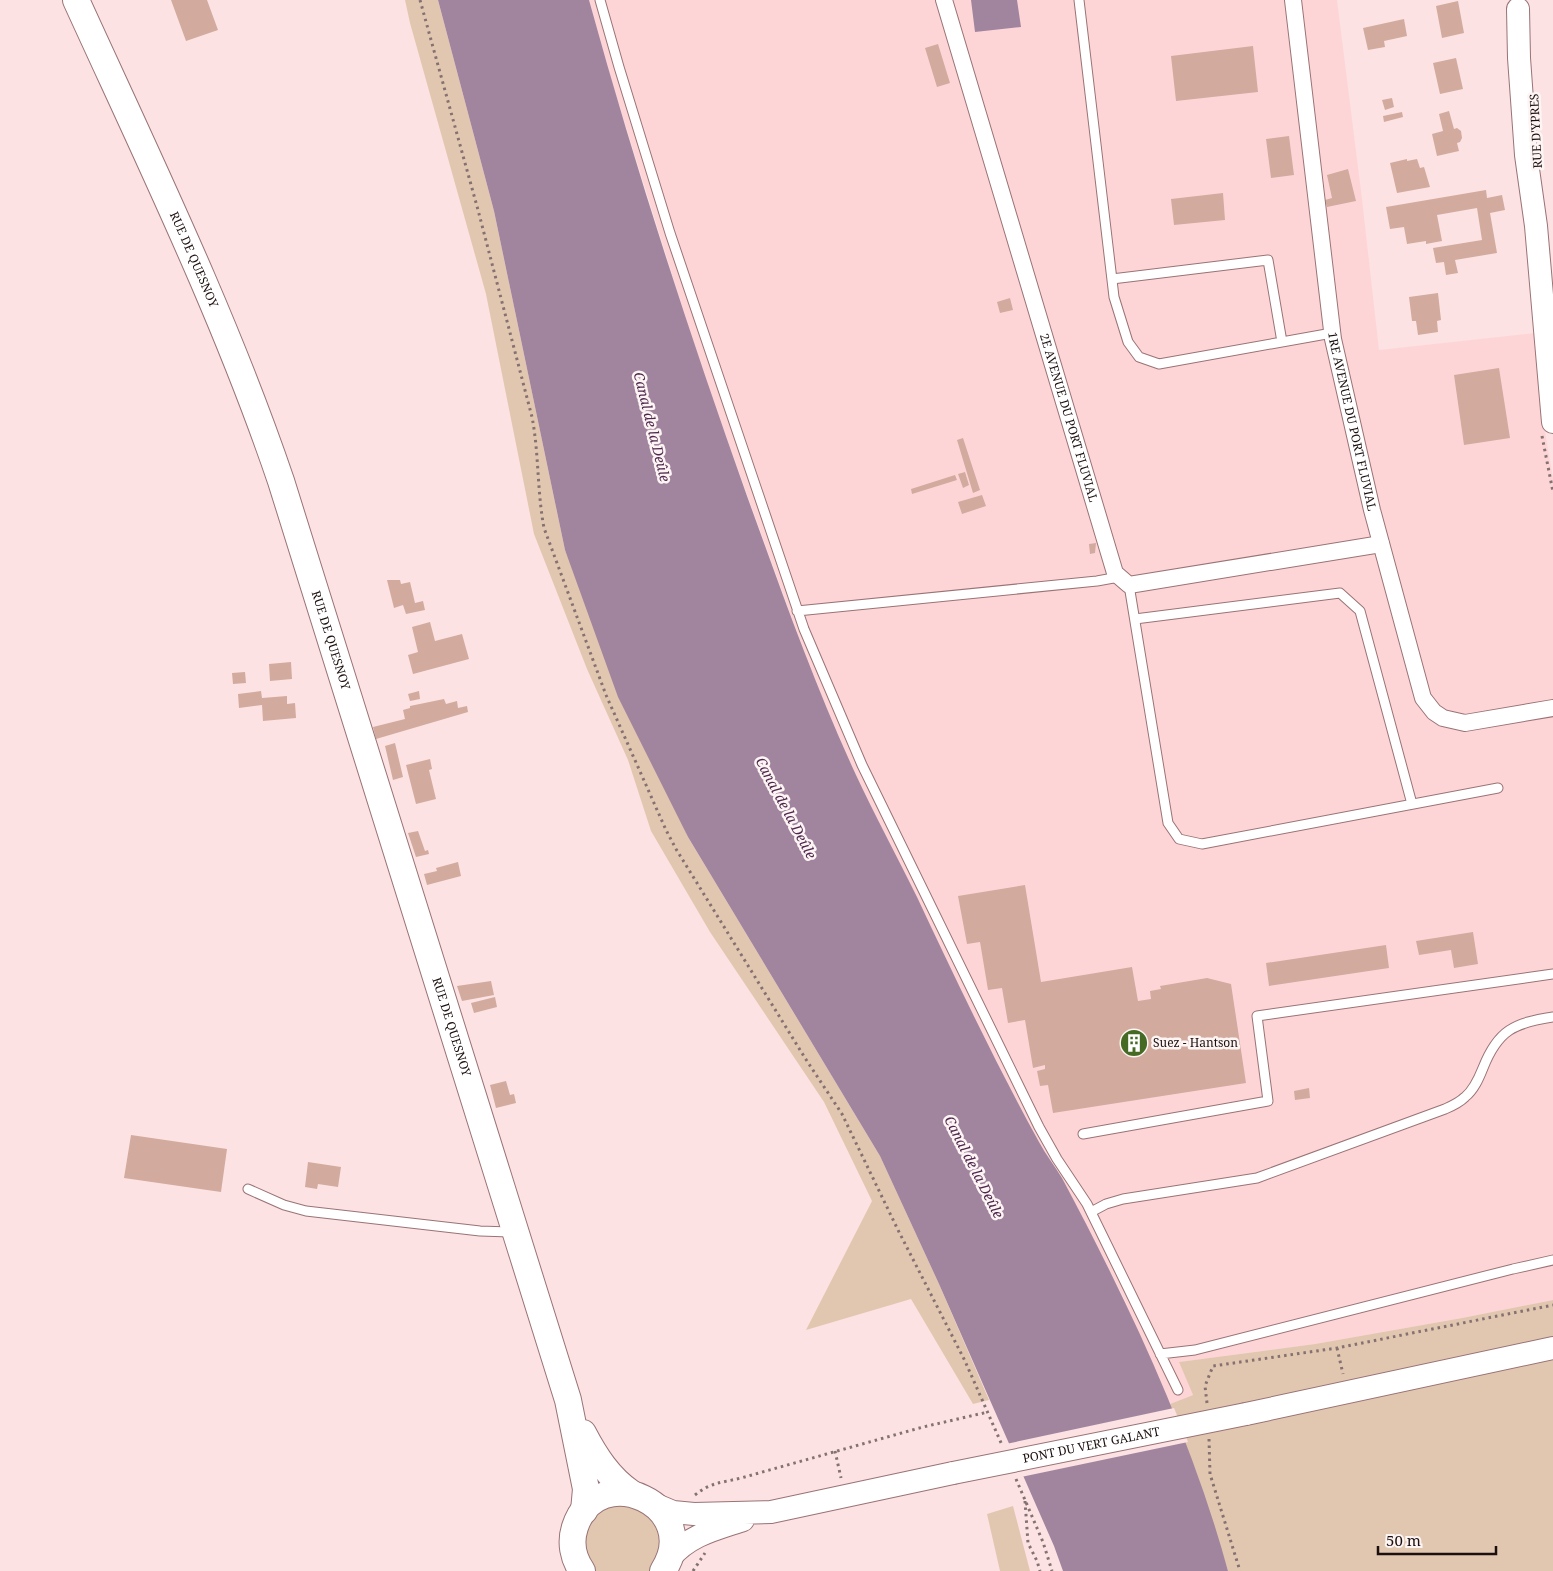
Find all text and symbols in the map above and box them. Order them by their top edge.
street label: RUE D'YPRES [1525,93,1546,169]
street label: RUE DE QUESNOY [166,209,223,310]
street label: 2E AVENUE DU PORT FLUVIAL [1036,331,1102,504]
street label: 1RE AVENUE DU PORT FLUVIAL [1324,331,1381,513]
water label: Canal de la Deûle [630,370,675,484]
street label: RUE DE QUESNOY [308,588,355,692]
water label: Canal de la Deûle [752,754,821,862]
street label: RUE DE QUESNOY [428,975,476,1079]
building icon: Suez - Hantson [1119,1028,1149,1058]
place label: Suez - Hantson [1153,1034,1238,1051]
water label: Canal de la Deûle [940,1112,1008,1221]
street label: PONT DU VERT GALANT [1021,1422,1162,1467]
scale bar [1378,1524,1496,1556]
text: 50 m [1386,1530,1421,1550]

